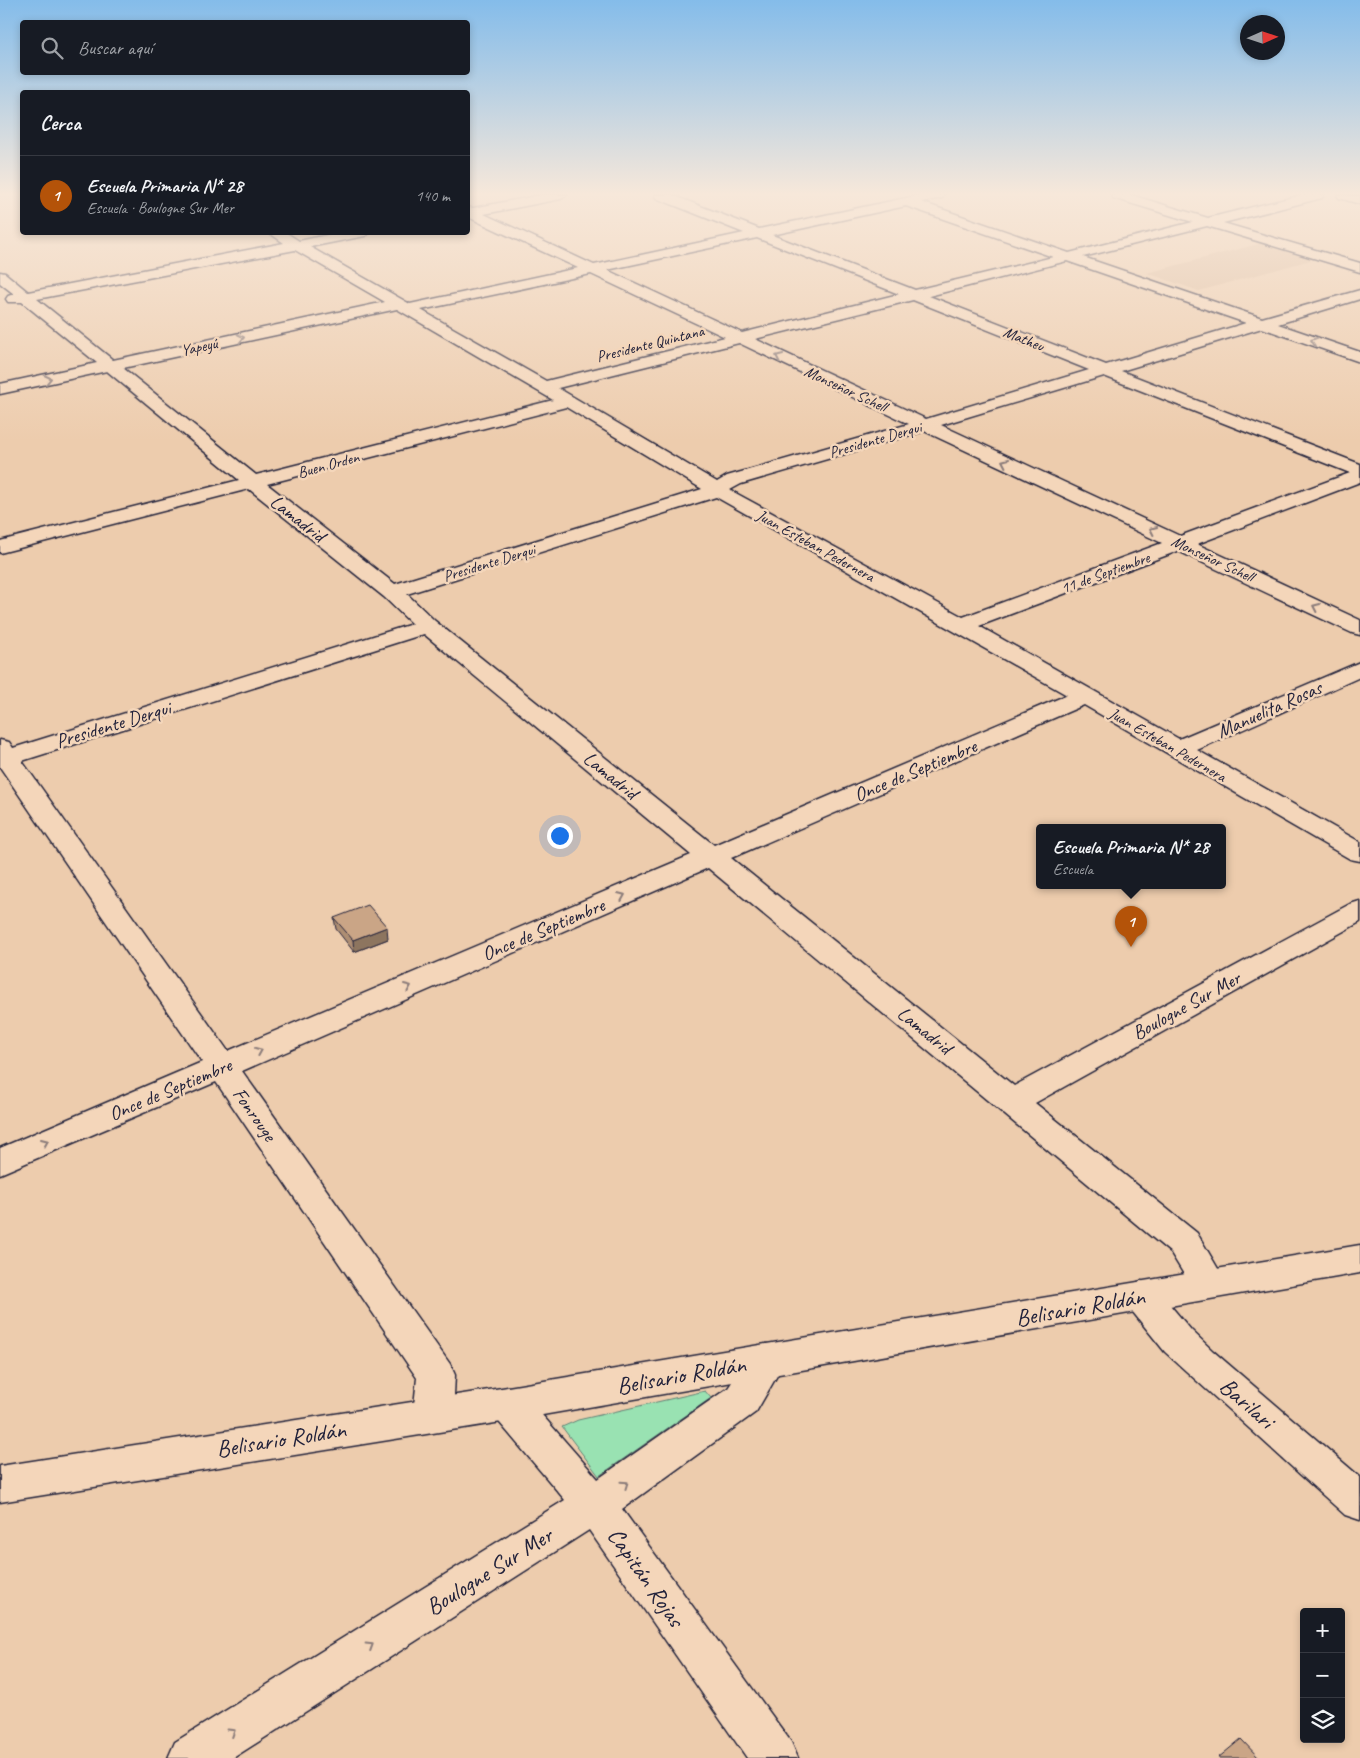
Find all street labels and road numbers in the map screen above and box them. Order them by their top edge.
street label: Presidente Quintana [594,321,708,367]
street label: Matheu [1000,322,1048,357]
street label: Yapeyú [179,333,221,361]
street label: Monseñor Schell [801,361,893,418]
street label: Presidente Derqui [827,417,926,463]
street label: Buen Orden [295,447,362,483]
street label: Lamadrid [265,489,333,550]
street label: Juan Esteban Pedernera [752,505,879,587]
street label: Monseñor Schell [1168,531,1260,588]
street label: Presidente Derqui [441,539,540,586]
street label: 11 de Septiembre [1058,547,1154,598]
street label: Manuelita Rosas [1213,674,1328,744]
street label: Presidente Derqui [53,694,176,754]
street label: Juan Esteban Pedernera [1105,703,1231,787]
street label: Once de Septiembre [850,733,982,808]
street label: Lamadrid [578,746,646,807]
street label: Once de Septiembre [478,892,610,967]
street label: Boulogne Sur Mer [1128,965,1246,1045]
street label: Lamadrid [892,1001,960,1062]
street label: Once de Septiembre [105,1052,237,1127]
street label: Fonrouge [227,1083,283,1147]
street label: Belisario Roldán [1013,1281,1148,1333]
street label: Belisario Roldán [614,1349,749,1401]
street label: Barilari [1213,1371,1283,1437]
street label: Belisario Roldán [214,1414,349,1464]
street label: Boulogne Sur Mer [420,1519,560,1622]
street label: Capitán Rojas [601,1522,692,1634]

